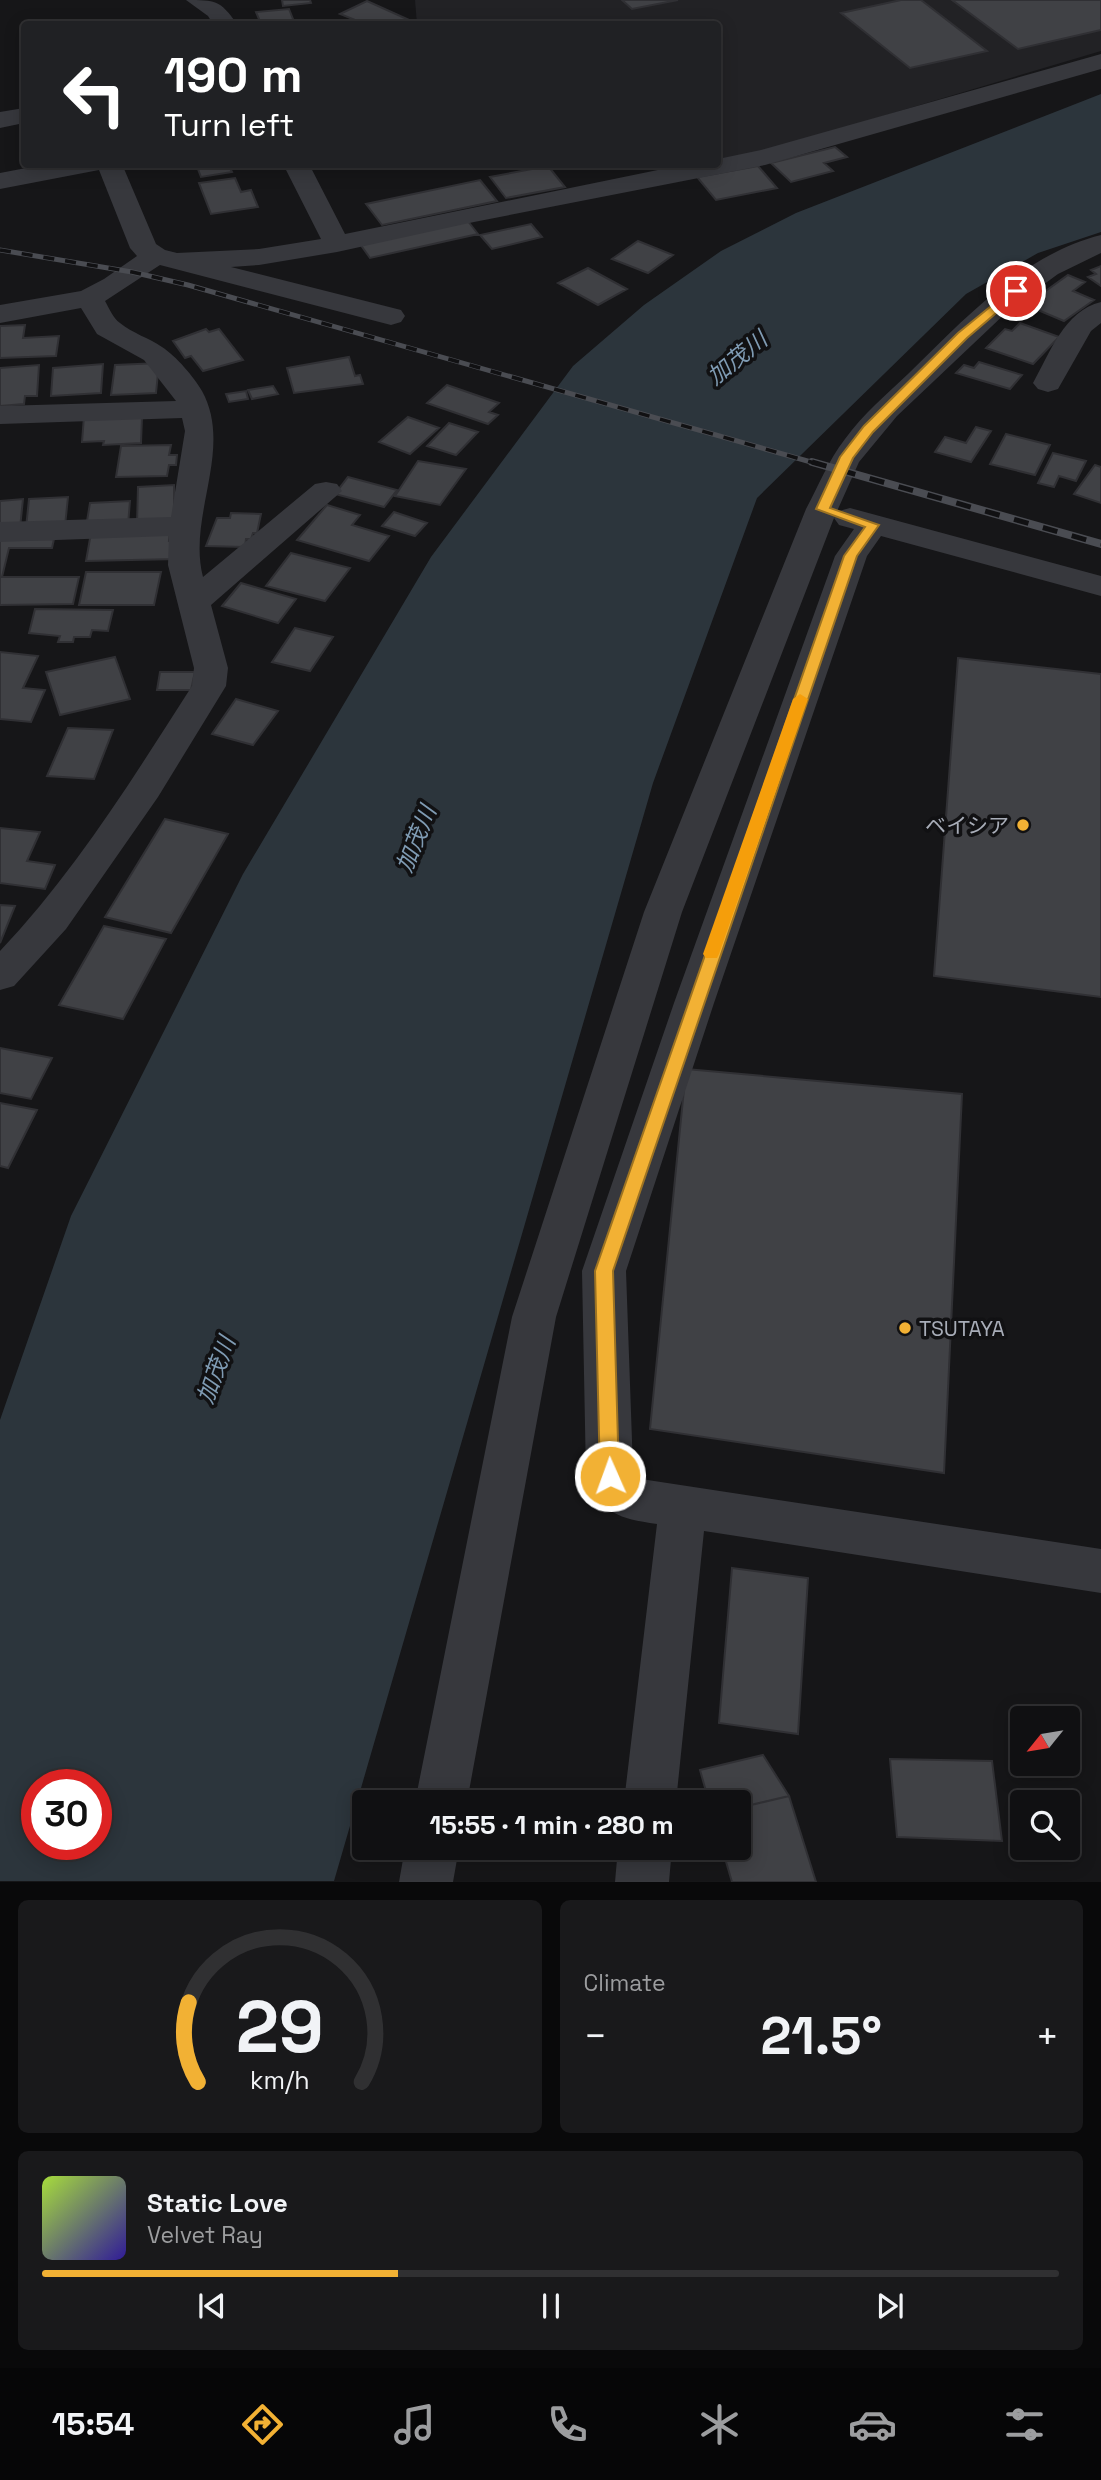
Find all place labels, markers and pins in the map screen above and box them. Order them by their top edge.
pin [986,261,1046,321]
place label: ベイシア [925,812,1009,839]
marker: ベイシア [1015,817,1031,833]
place label: TSUTAYA [919,1315,1005,1342]
marker: TSUTAYA [897,1320,913,1336]

